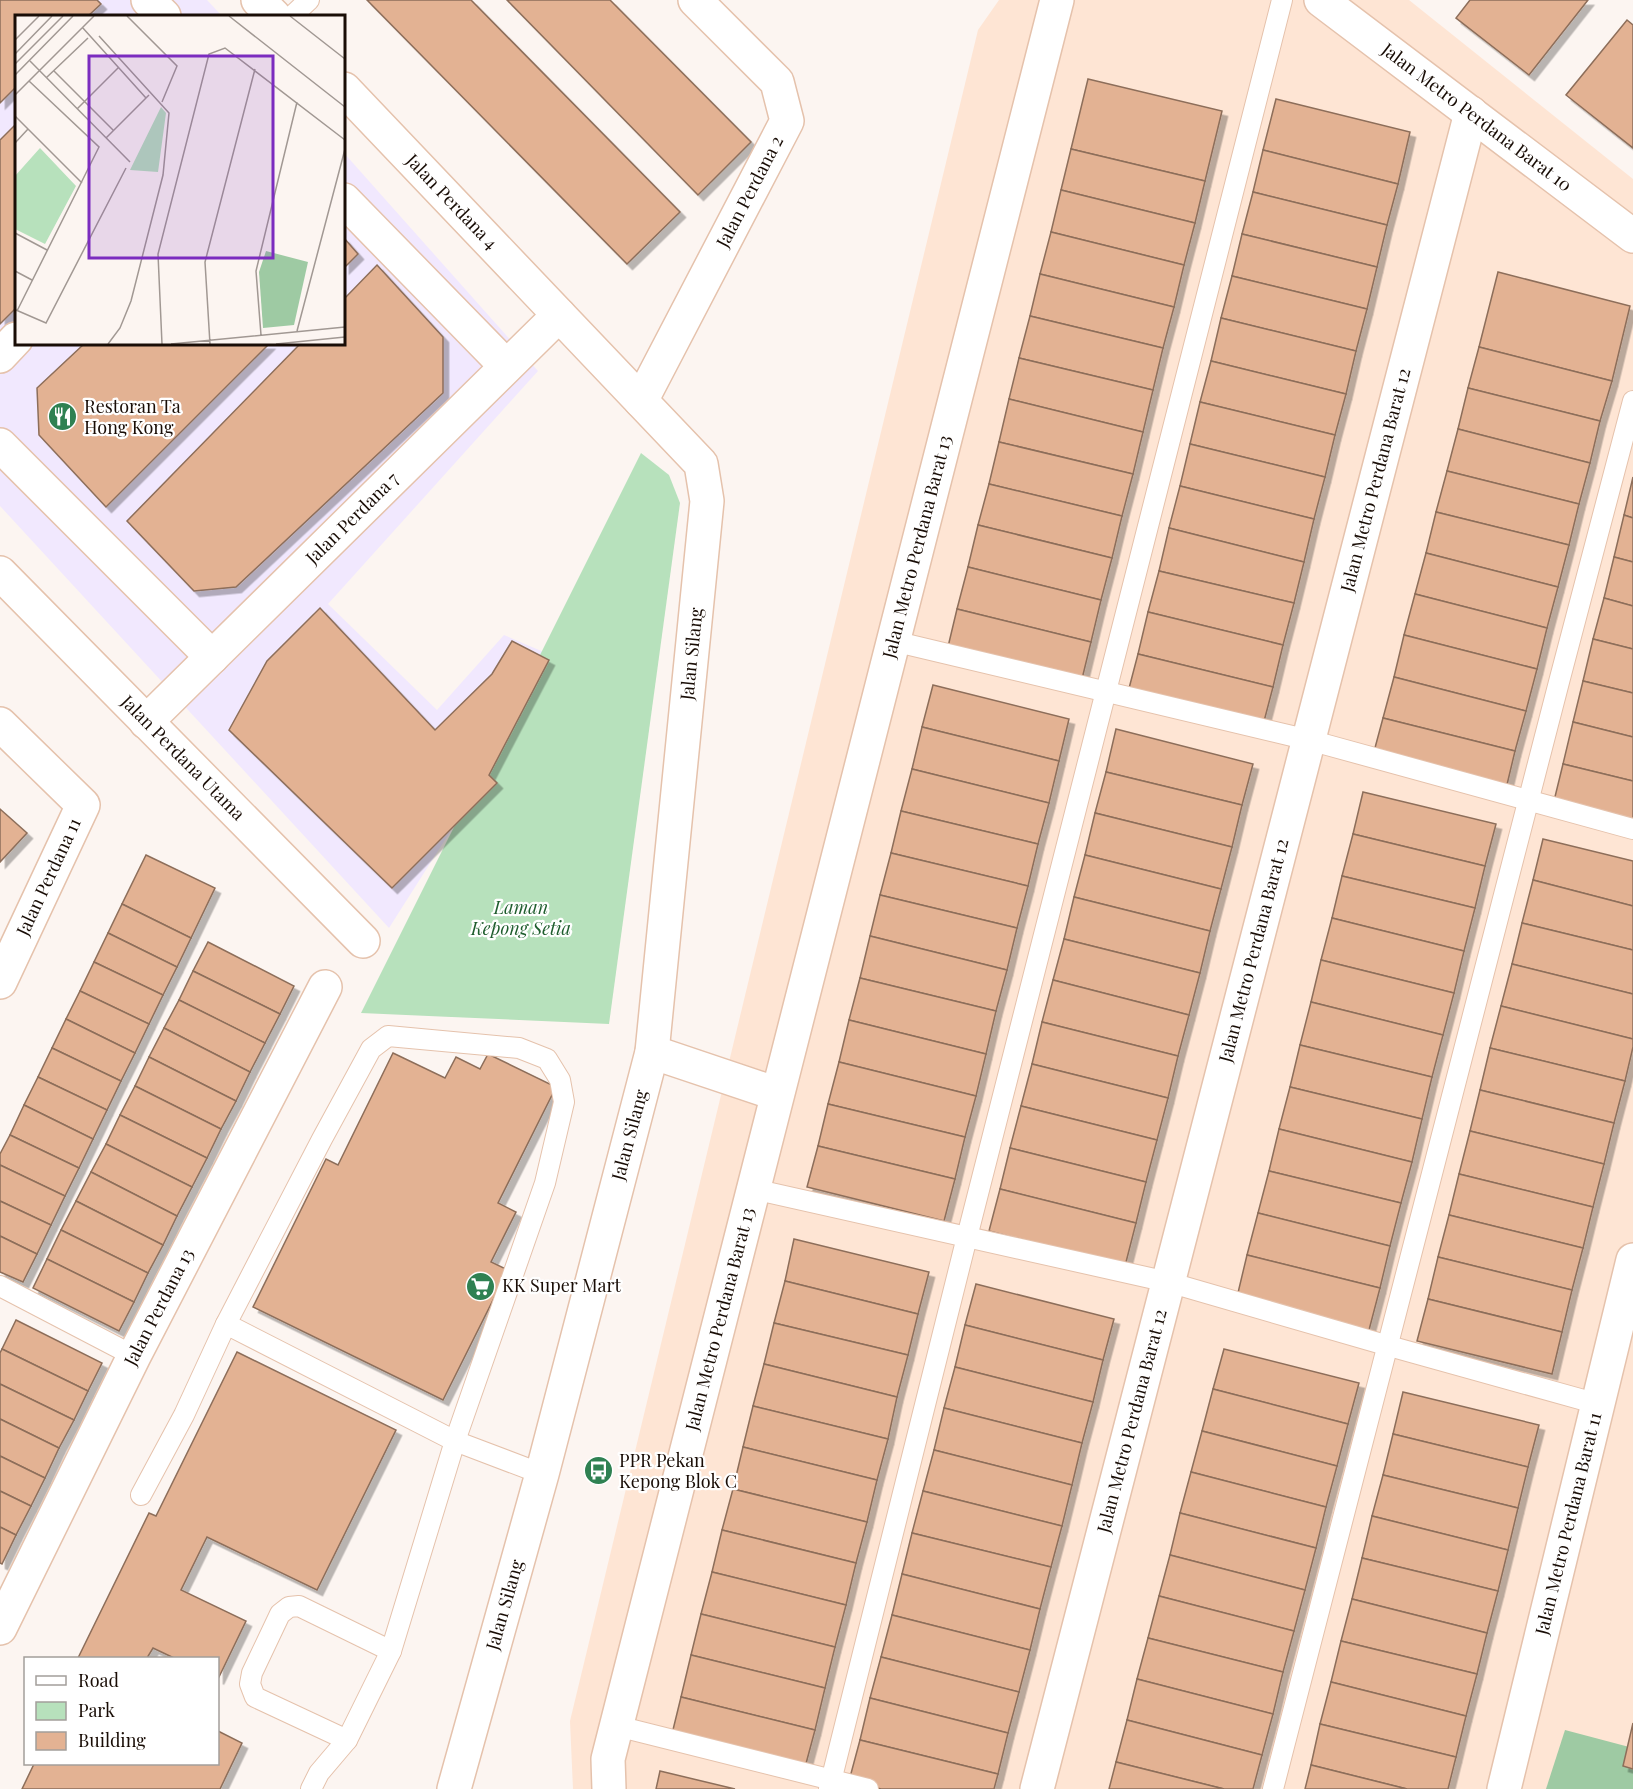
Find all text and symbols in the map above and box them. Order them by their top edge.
inset map [15,15,345,345]
street label: Jalan Metro Perdana Barat 10 [1376,37,1577,197]
street label: Jalan Perdana 2 [710,131,788,252]
street label: Jalan Perdana 4 [401,148,503,254]
street label: Jalan Metro Perdana Barat 12 [1334,365,1415,595]
place label: Restoran Ta Hong Kong [84,394,181,439]
restaurant icon: Restoran Ta Hong Kong [47,401,79,433]
street label: Jalan Metro Perdana Barat 13 [876,433,956,662]
street label: Jalan Perdana 7 [299,466,404,570]
street label: Jalan Silang [674,606,708,702]
street label: Jalan Perdana Utama [115,689,250,825]
street label: Jalan Perdana 11 [10,813,86,940]
street label: Jalan Metro Perdana Barat 12 [1212,836,1294,1066]
park label: Laman Kepong Setia [470,895,571,940]
street label: Jalan Silang [605,1086,653,1184]
street label: Jalan Metro Perdana Barat 13 [679,1205,759,1434]
street label: Jalan Perdana 13 [118,1244,199,1370]
supermarket icon: KK Super Mart [465,1270,497,1302]
place label: KK Super Mart [502,1273,621,1297]
street label: Jalan Metro Perdana Barat 12 [1091,1306,1172,1536]
street label: Jalan Metro Perdana Barat 11 [1529,1409,1606,1638]
place label: PPR Pekan Kepong Blok C [619,1448,737,1493]
bus stop icon: PPR Pekan Kepong Blok C [582,1455,614,1487]
street label: Jalan Silang [479,1556,529,1654]
legend [24,1657,219,1765]
text: Road [78,1668,119,1692]
text: Park [78,1698,115,1722]
text: Building [78,1728,146,1752]

